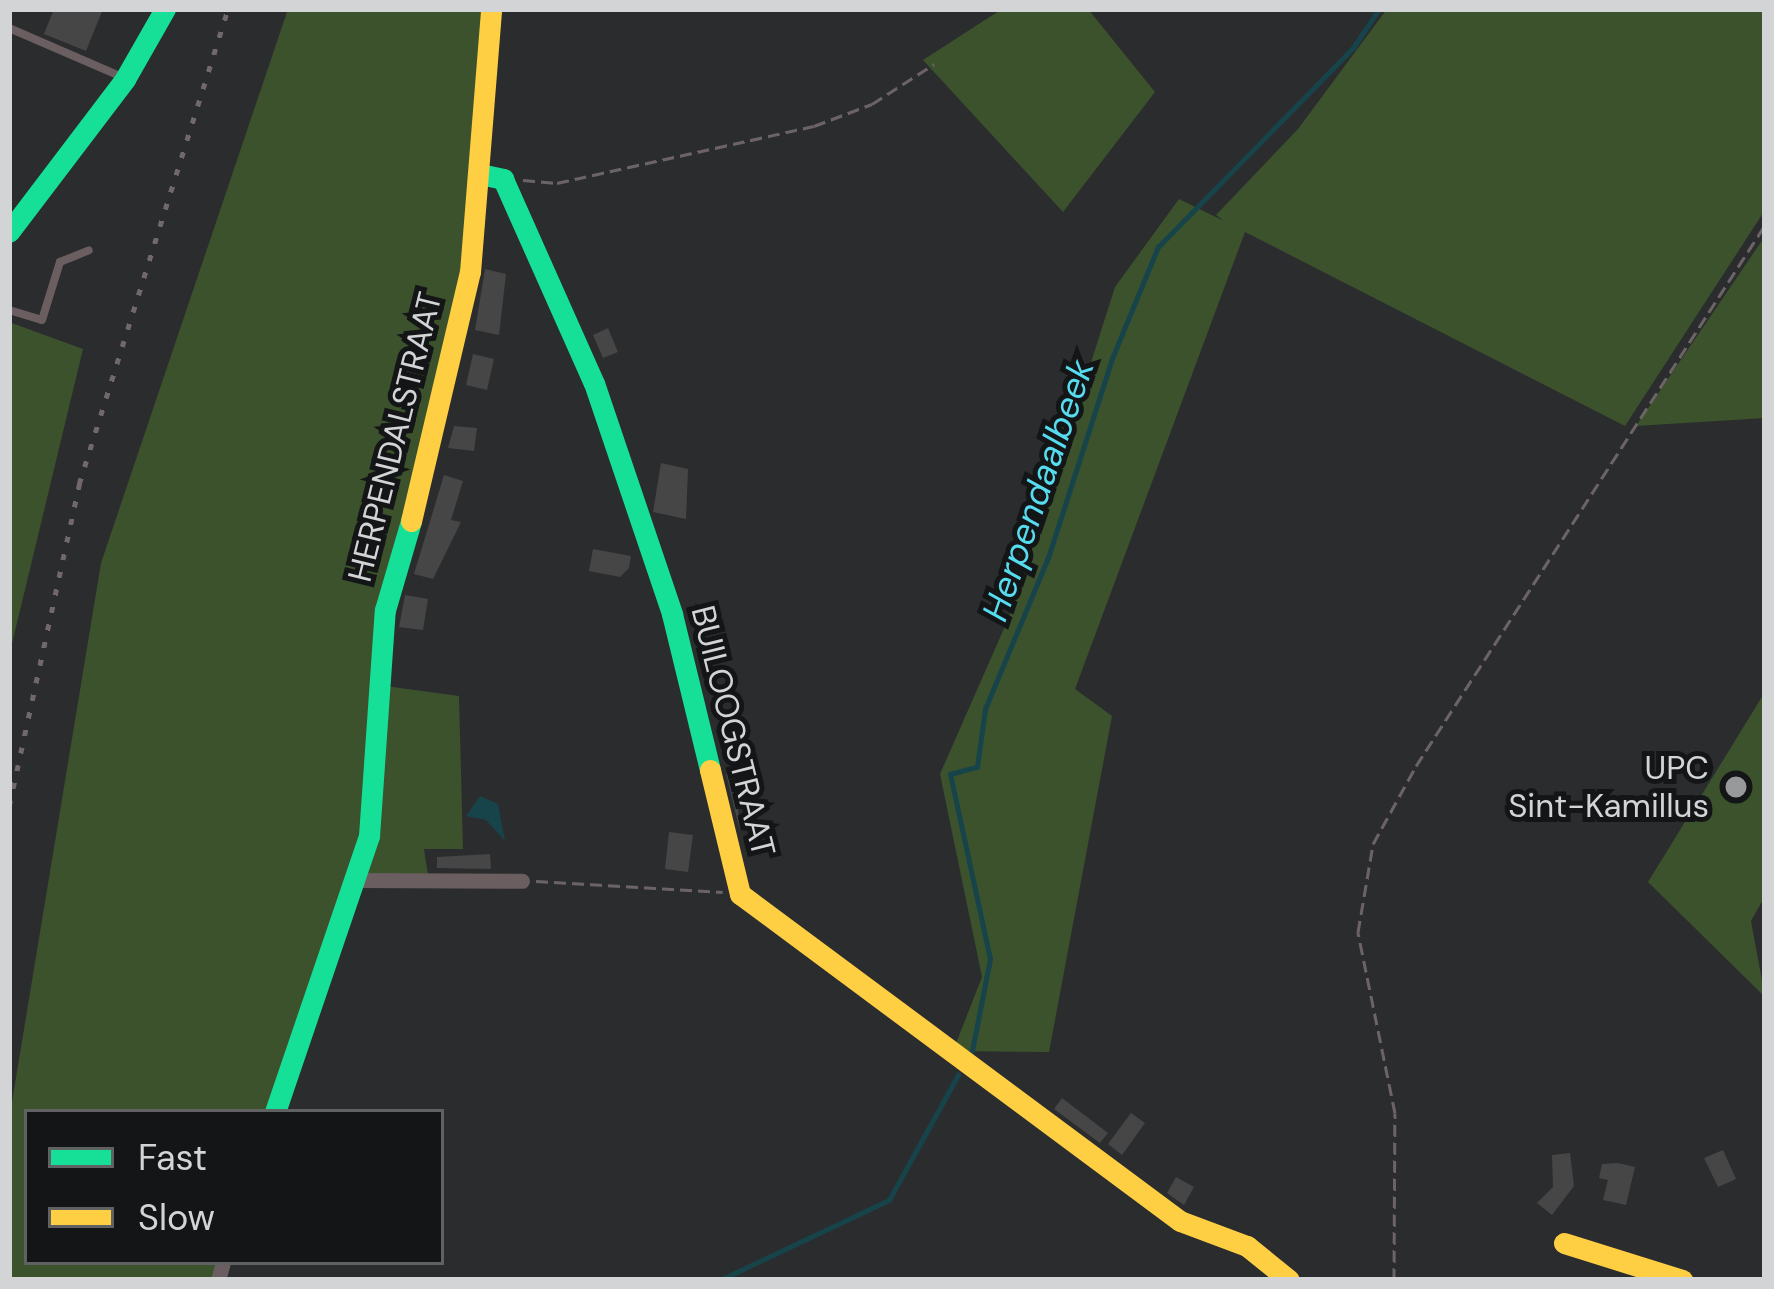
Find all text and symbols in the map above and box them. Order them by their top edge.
street label: HERPENDALSTRAAT [340,288,450,586]
water label: Herpendaalbeek [973,353,1103,627]
street label: BUILOOGSTRAAT [683,602,783,860]
place label: UPC Sint-Kamillus [1508,748,1709,826]
marker: UPC Sint-Kamillus [1720,771,1752,803]
legend [24,1109,444,1265]
text: Fast [138,1134,207,1181]
text: Slow [138,1194,215,1241]

